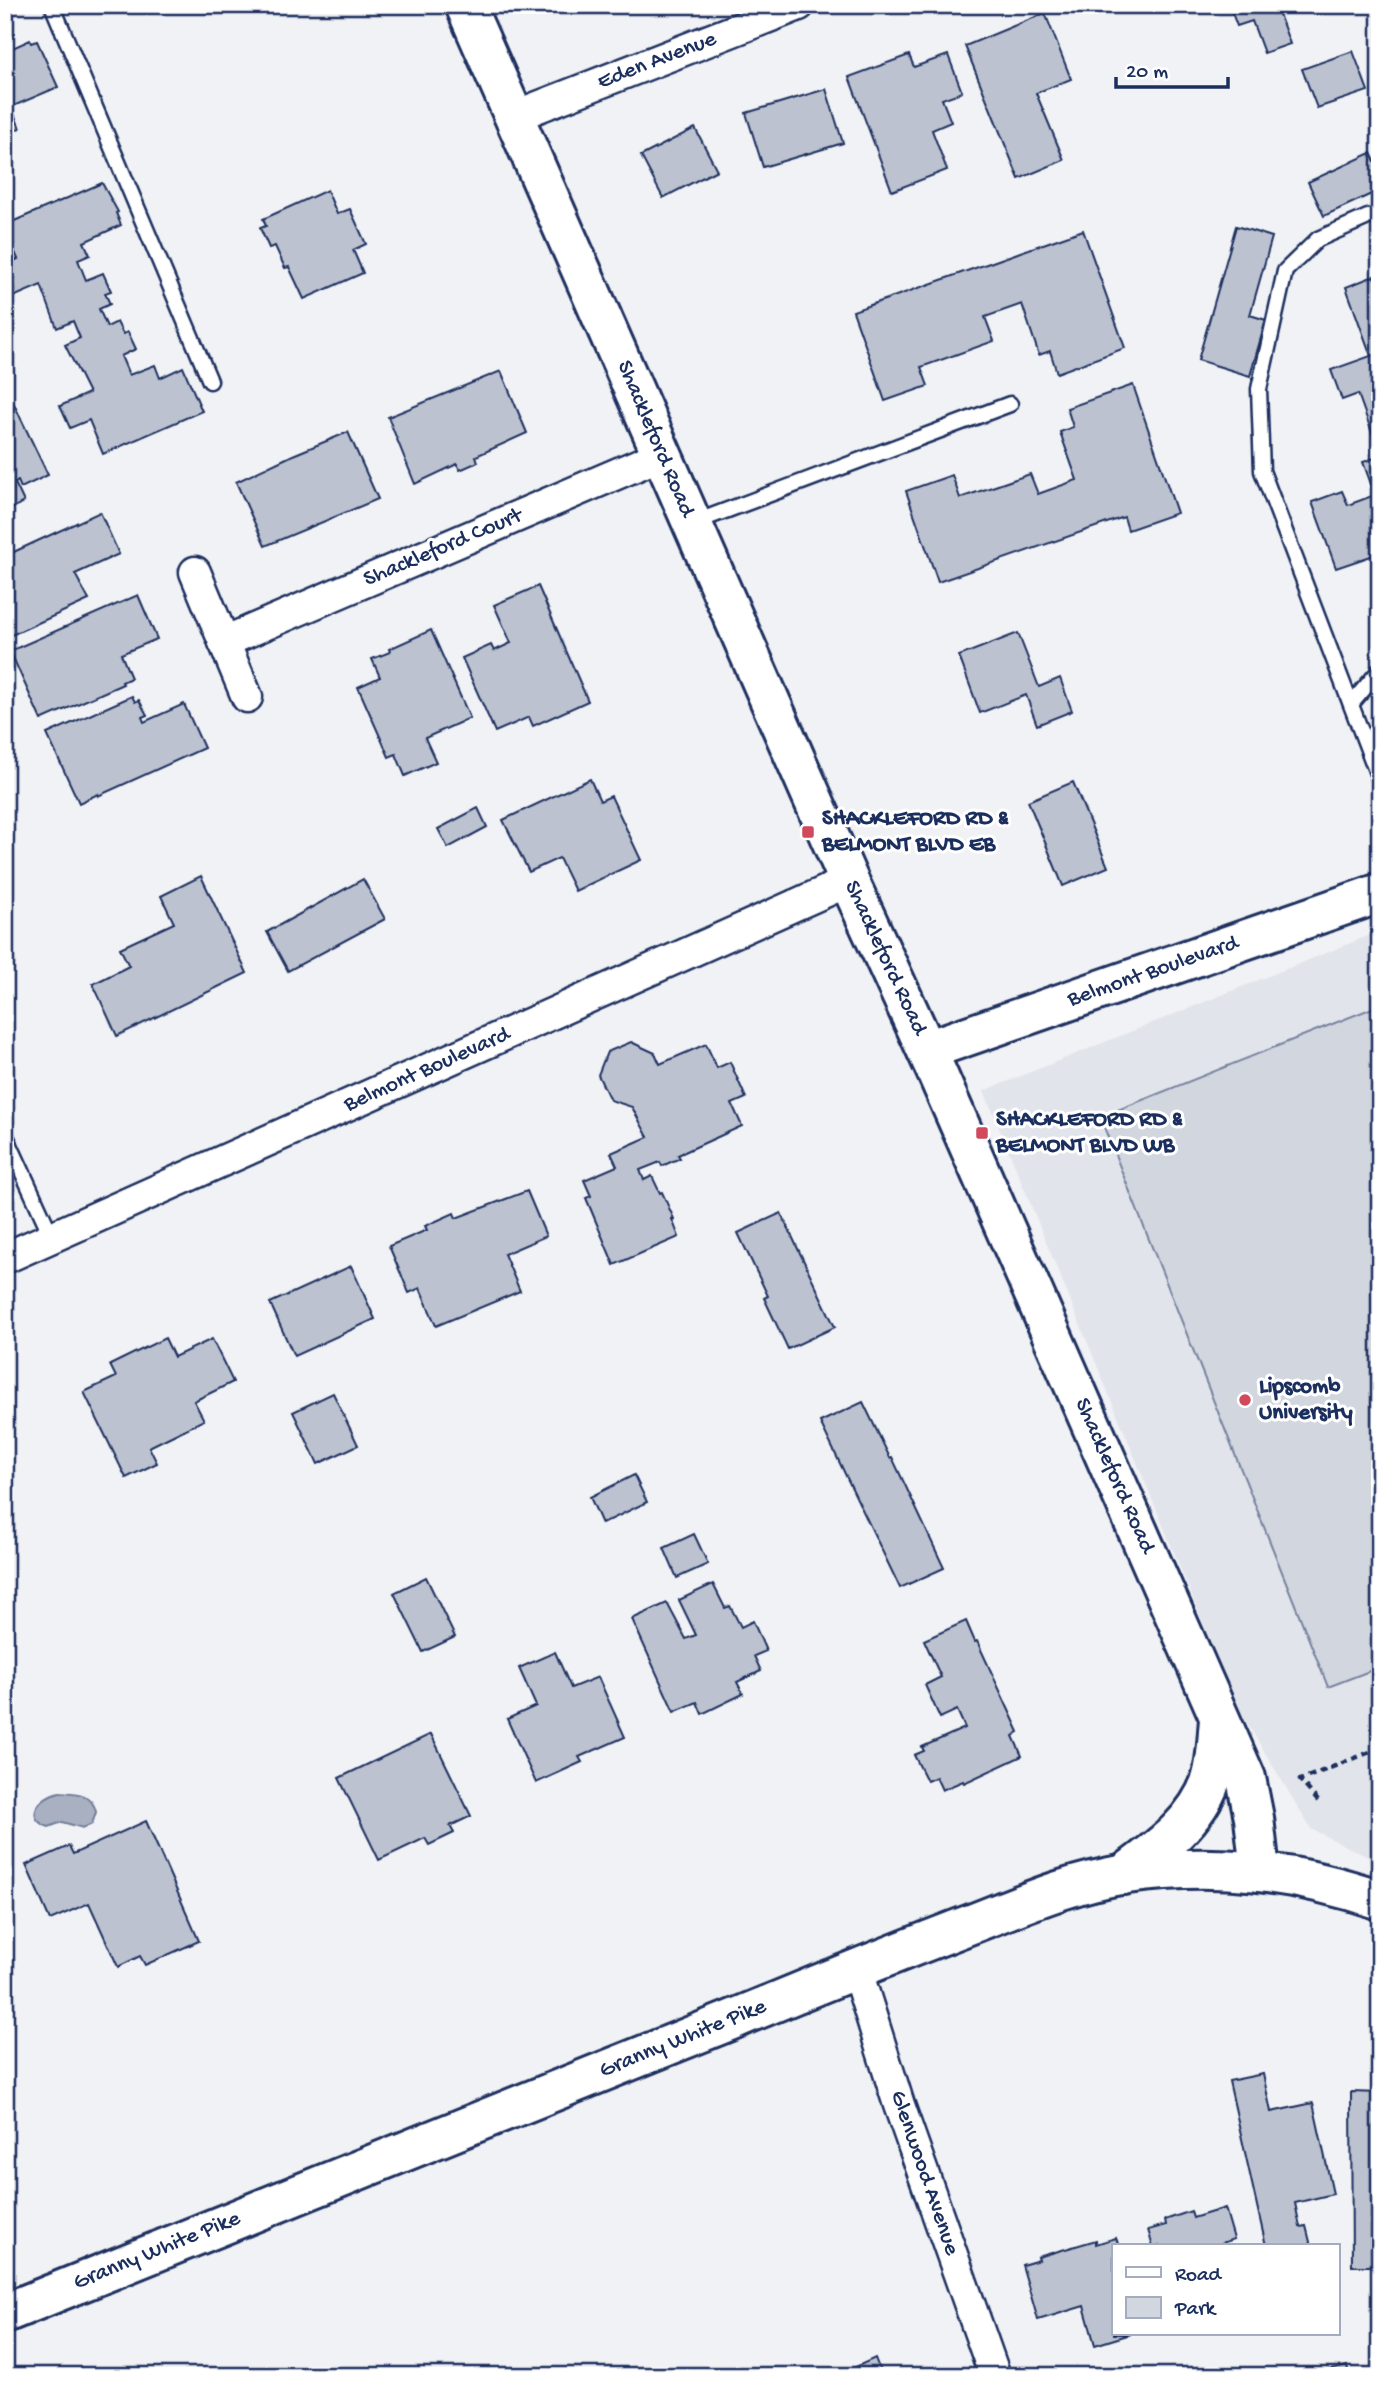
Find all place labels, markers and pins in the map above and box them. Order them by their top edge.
place label: SHACKLEFORD RD & BELMONT BLVD EB [821,806,1009,859]
marker: SHACKLEFORD RD & BELMONT BLVD EB [800,824,816,840]
place label: SHACKLEFORD RD & BELMONT BLVD WB [995,1107,1183,1160]
marker: SHACKLEFORD RD & BELMONT BLVD WB [974,1125,990,1141]
place label: Lipscomb University [1259,1374,1353,1427]
marker: Lipscomb University [1237,1392,1253,1408]

